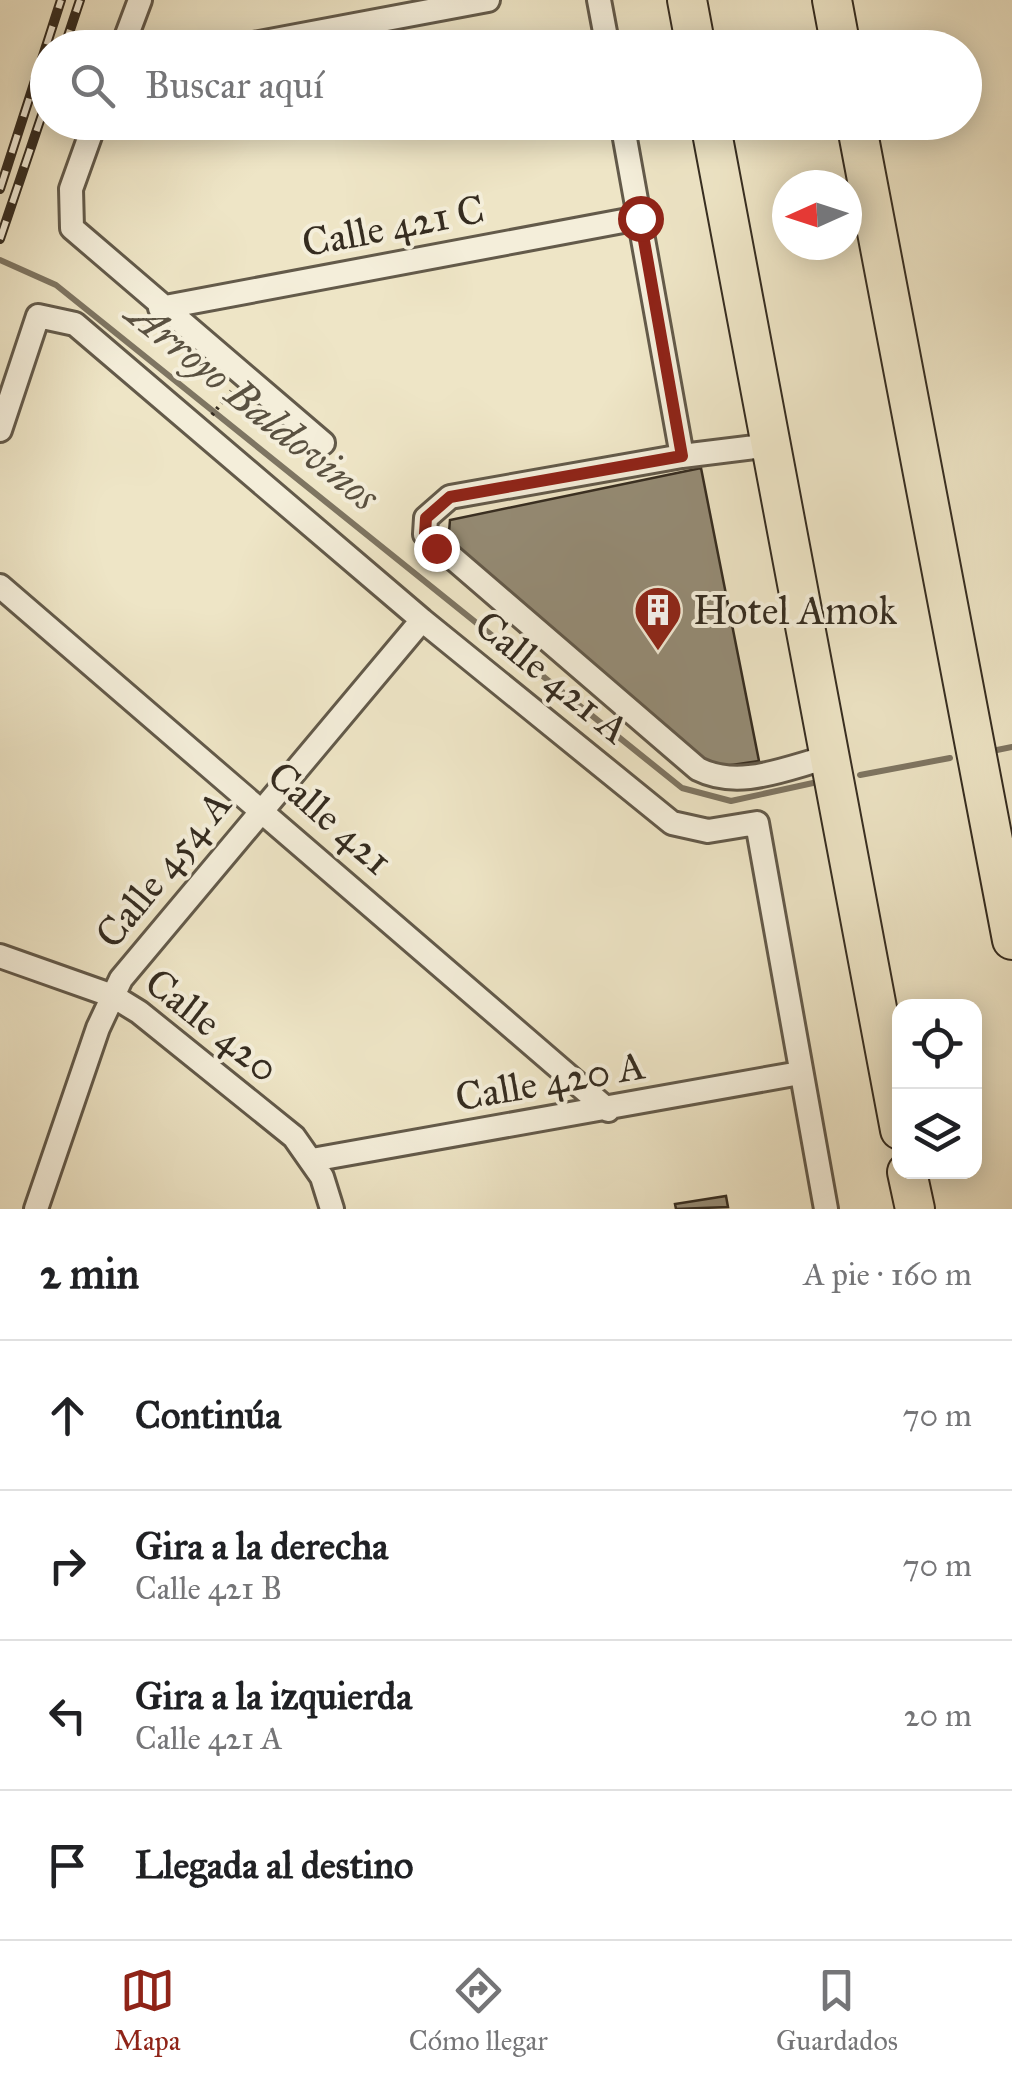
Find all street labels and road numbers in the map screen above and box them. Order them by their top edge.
street label: Calle 421 C [298,184,488,268]
street label: Calle 421 A [465,600,639,754]
street label: Calle 421 [258,751,402,885]
street label: Calle 454 A [85,780,241,958]
street label: Calle 420 [135,958,289,1092]
street label: Calle 420 A [451,1040,649,1122]

